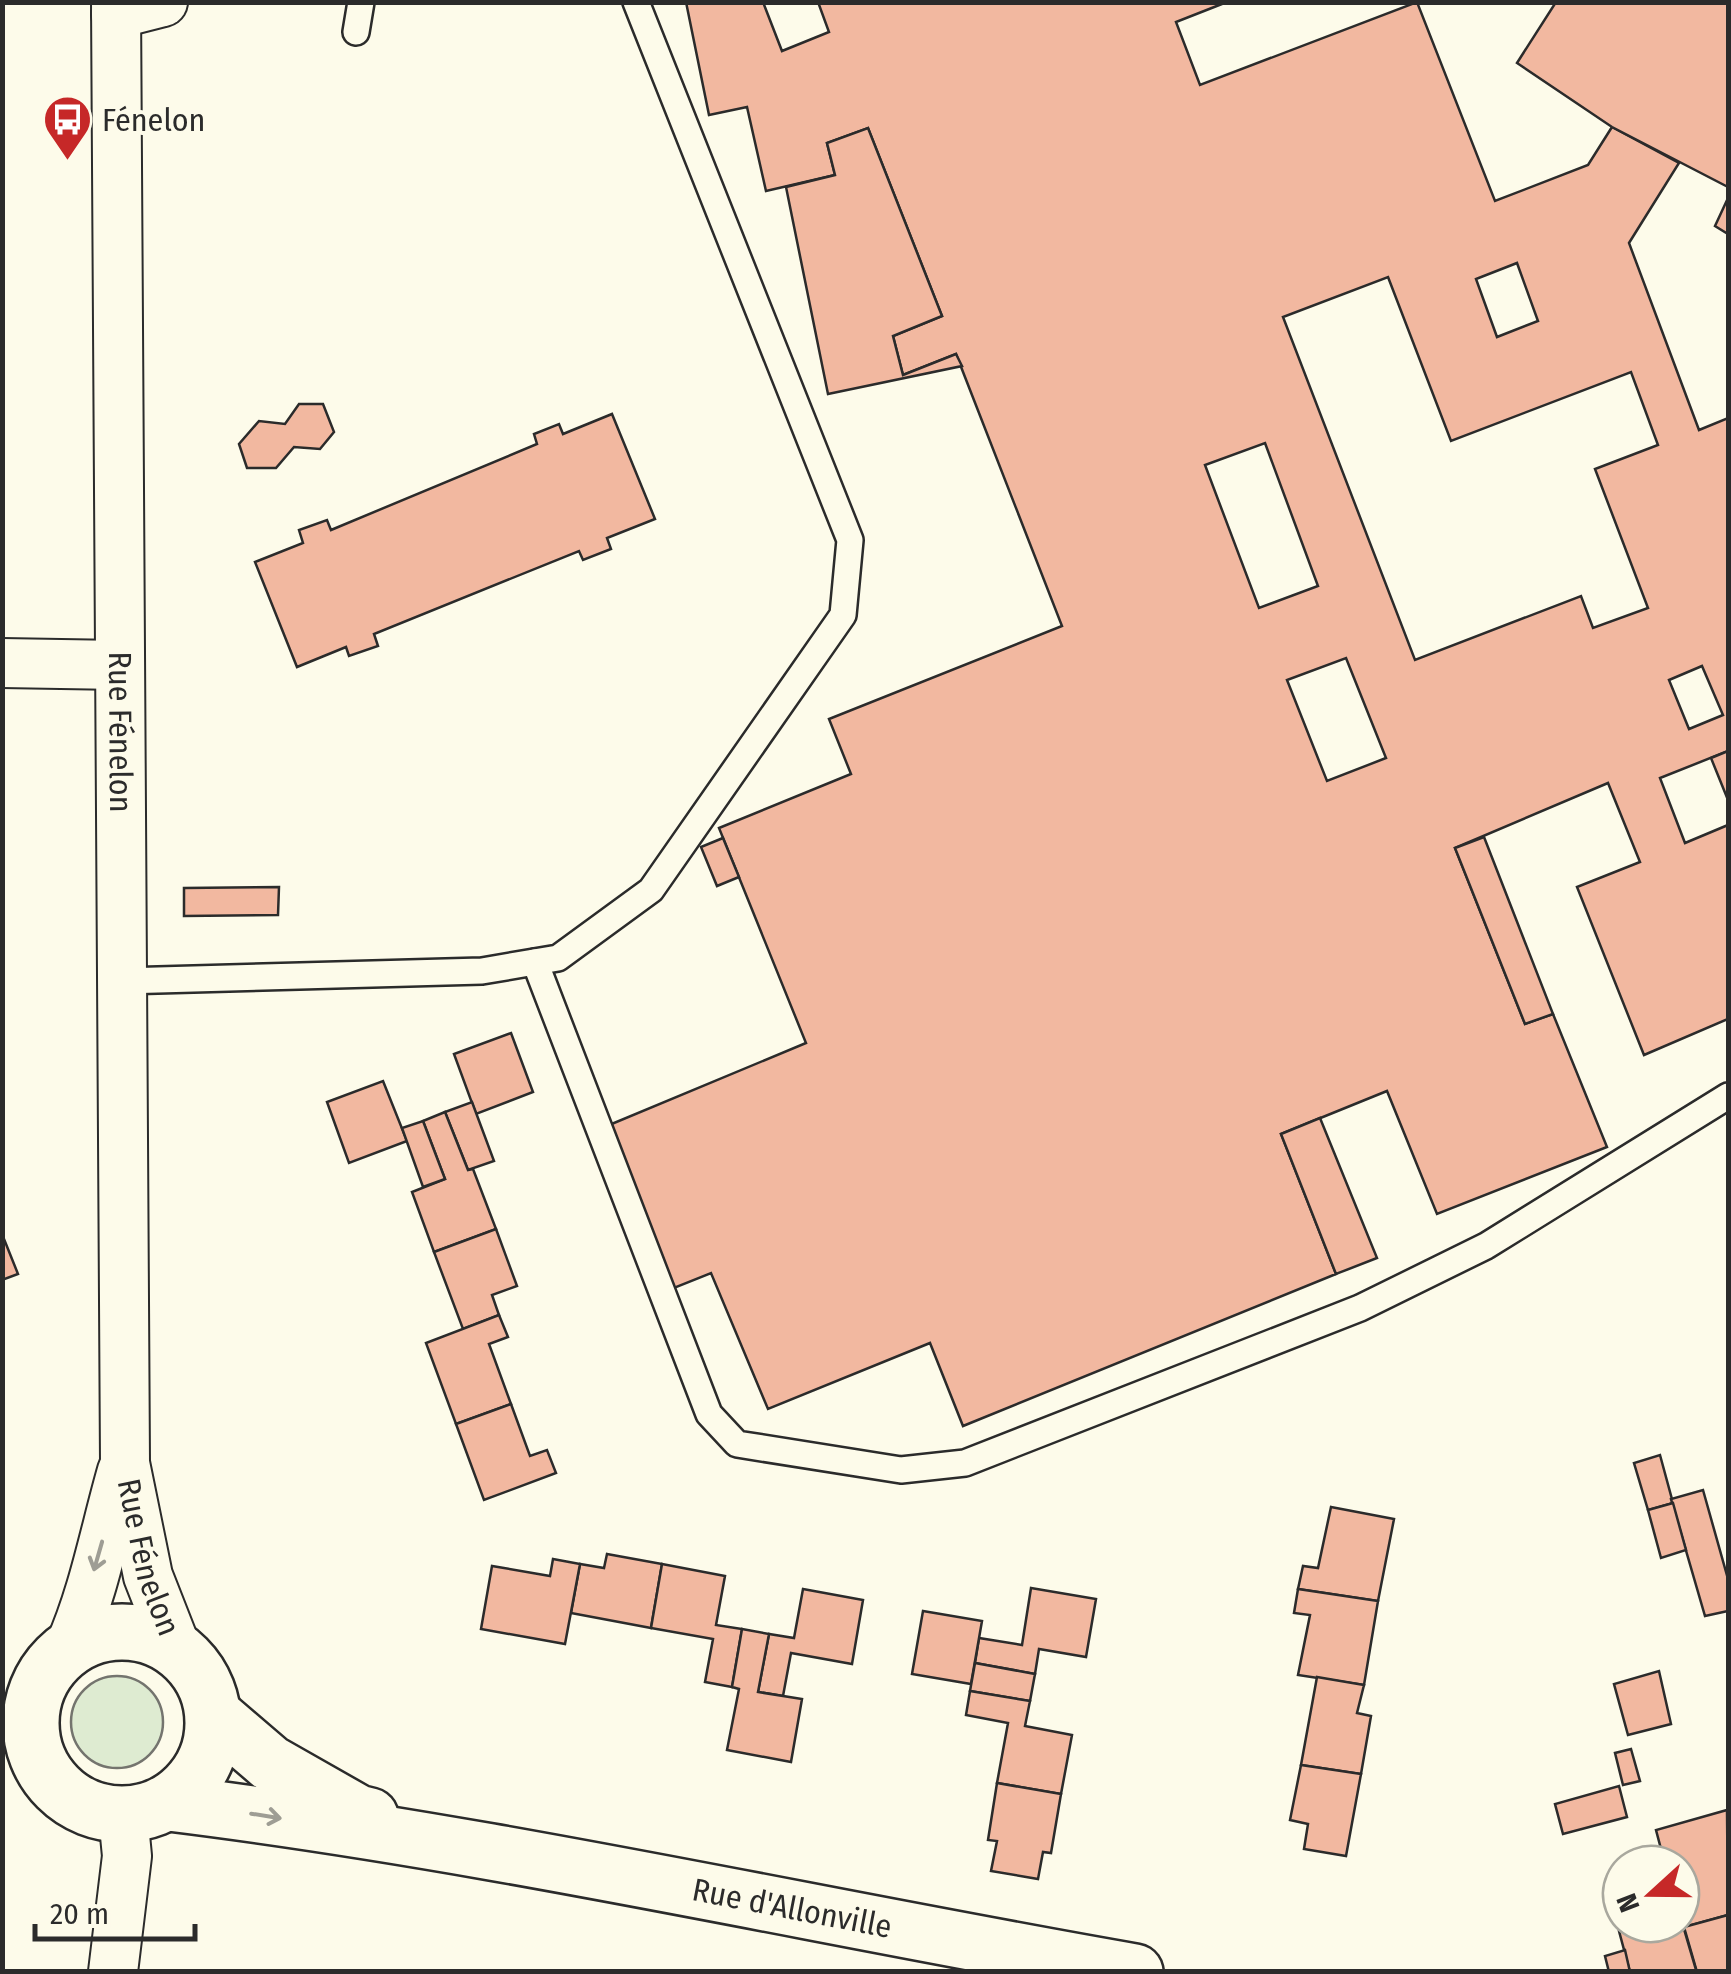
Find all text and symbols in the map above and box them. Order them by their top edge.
bus stop icon: Fénelon [41,94,93,162]
place label: Fénelon [102,101,205,139]
street label: Rue Fénelon [101,651,140,813]
street label: Rue Fénelon [110,1475,188,1641]
one-way arrow [88,1540,106,1571]
one-way arrow [249,1807,281,1826]
north arrow [1601,1844,1701,1944]
street label: Rue d'Allonville [689,1870,895,1946]
scale bar [35,1879,195,1941]
text: N [1610,1889,1647,1917]
text: 20 m [50,1896,109,1932]

